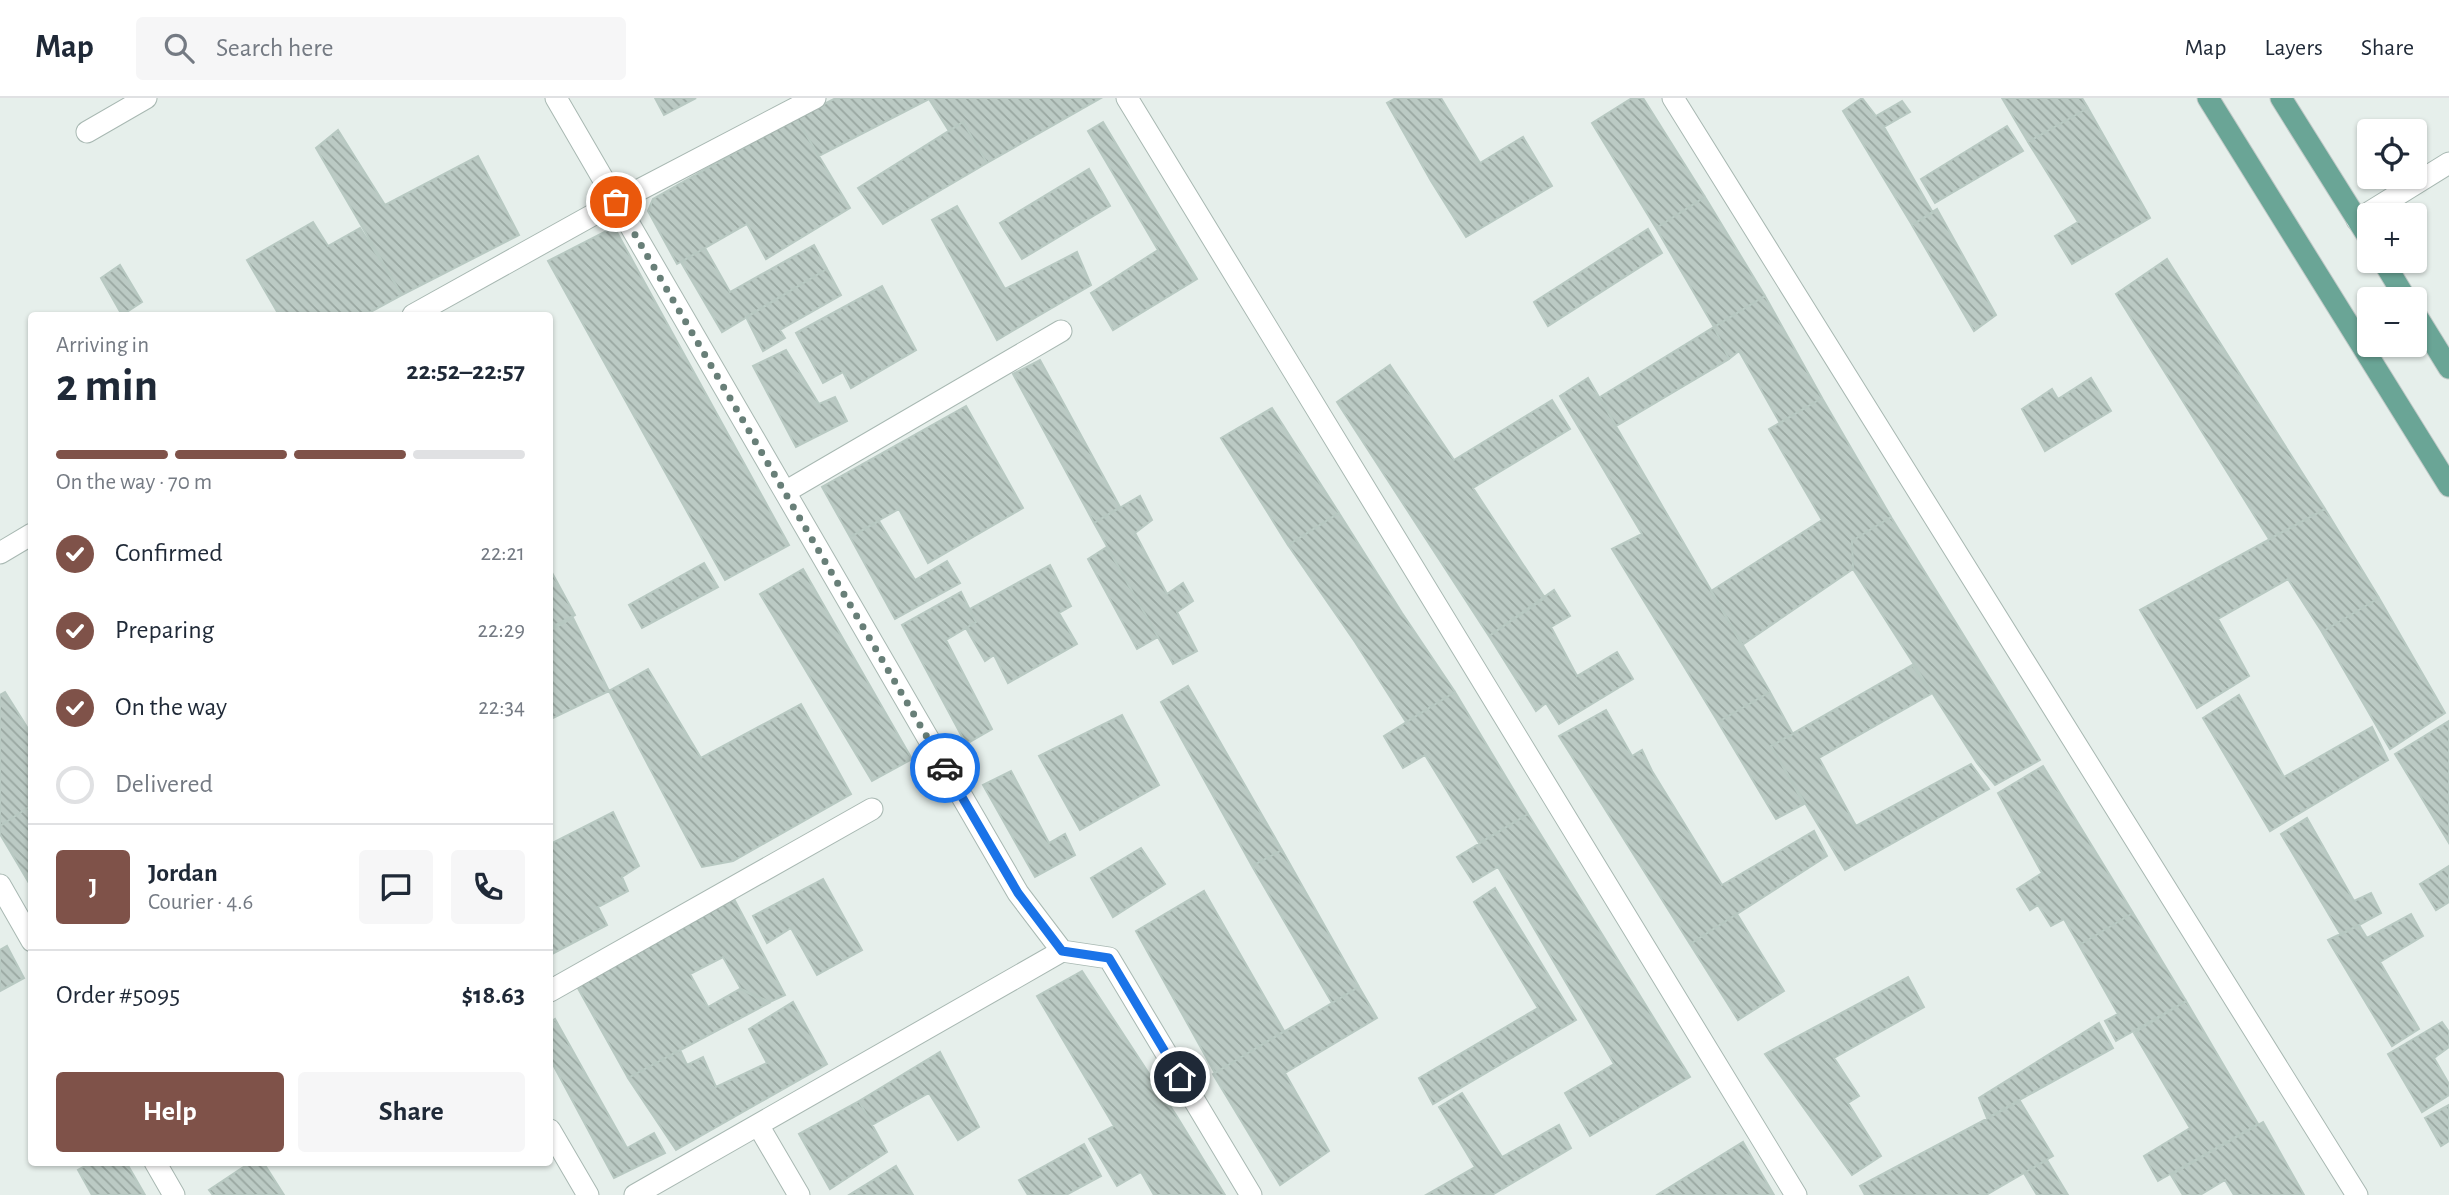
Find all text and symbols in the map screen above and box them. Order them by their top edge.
search box [136,17,626,80]
icon: search [160,29,198,67]
text: Map [35,31,94,64]
text: Search here [216,35,334,61]
text: Map [2184,36,2226,60]
text: Layers [2264,36,2323,60]
text: Share [2361,36,2414,60]
map controls [2357,119,2427,357]
button: locate [2357,119,2427,189]
pin [586,172,646,232]
icon: bag [597,183,635,221]
button: + [2357,203,2427,273]
button: − [2357,287,2427,357]
text: Arriving in [56,334,149,357]
text: 22:52–22:57 [406,358,525,384]
text: 2 min [56,363,158,409]
text: On the way · 70 m [56,471,212,494]
icon: check [56,535,94,573]
text: Confirmed [115,540,223,566]
text: 22:21 [480,542,525,565]
icon: check [56,612,94,650]
text: Preparing [115,617,214,643]
text: 22:29 [478,619,525,642]
icon: check [56,689,94,727]
text: On the way [115,694,227,720]
text: 22:34 [478,696,525,719]
courier [910,733,980,803]
icon: car [926,749,964,787]
text: Delivered [115,771,213,797]
button: chat [359,850,433,924]
button: phone [451,850,525,924]
text: Jordan [148,860,218,886]
text: J [89,874,97,900]
text: Courier · 4.6 [148,891,253,914]
text: Order #5095 [56,982,180,1008]
text: $18.63 [461,982,525,1008]
pin [1150,1047,1210,1107]
icon: home [1161,1058,1199,1096]
button: Help [56,1072,284,1152]
button: Share [298,1072,525,1152]

